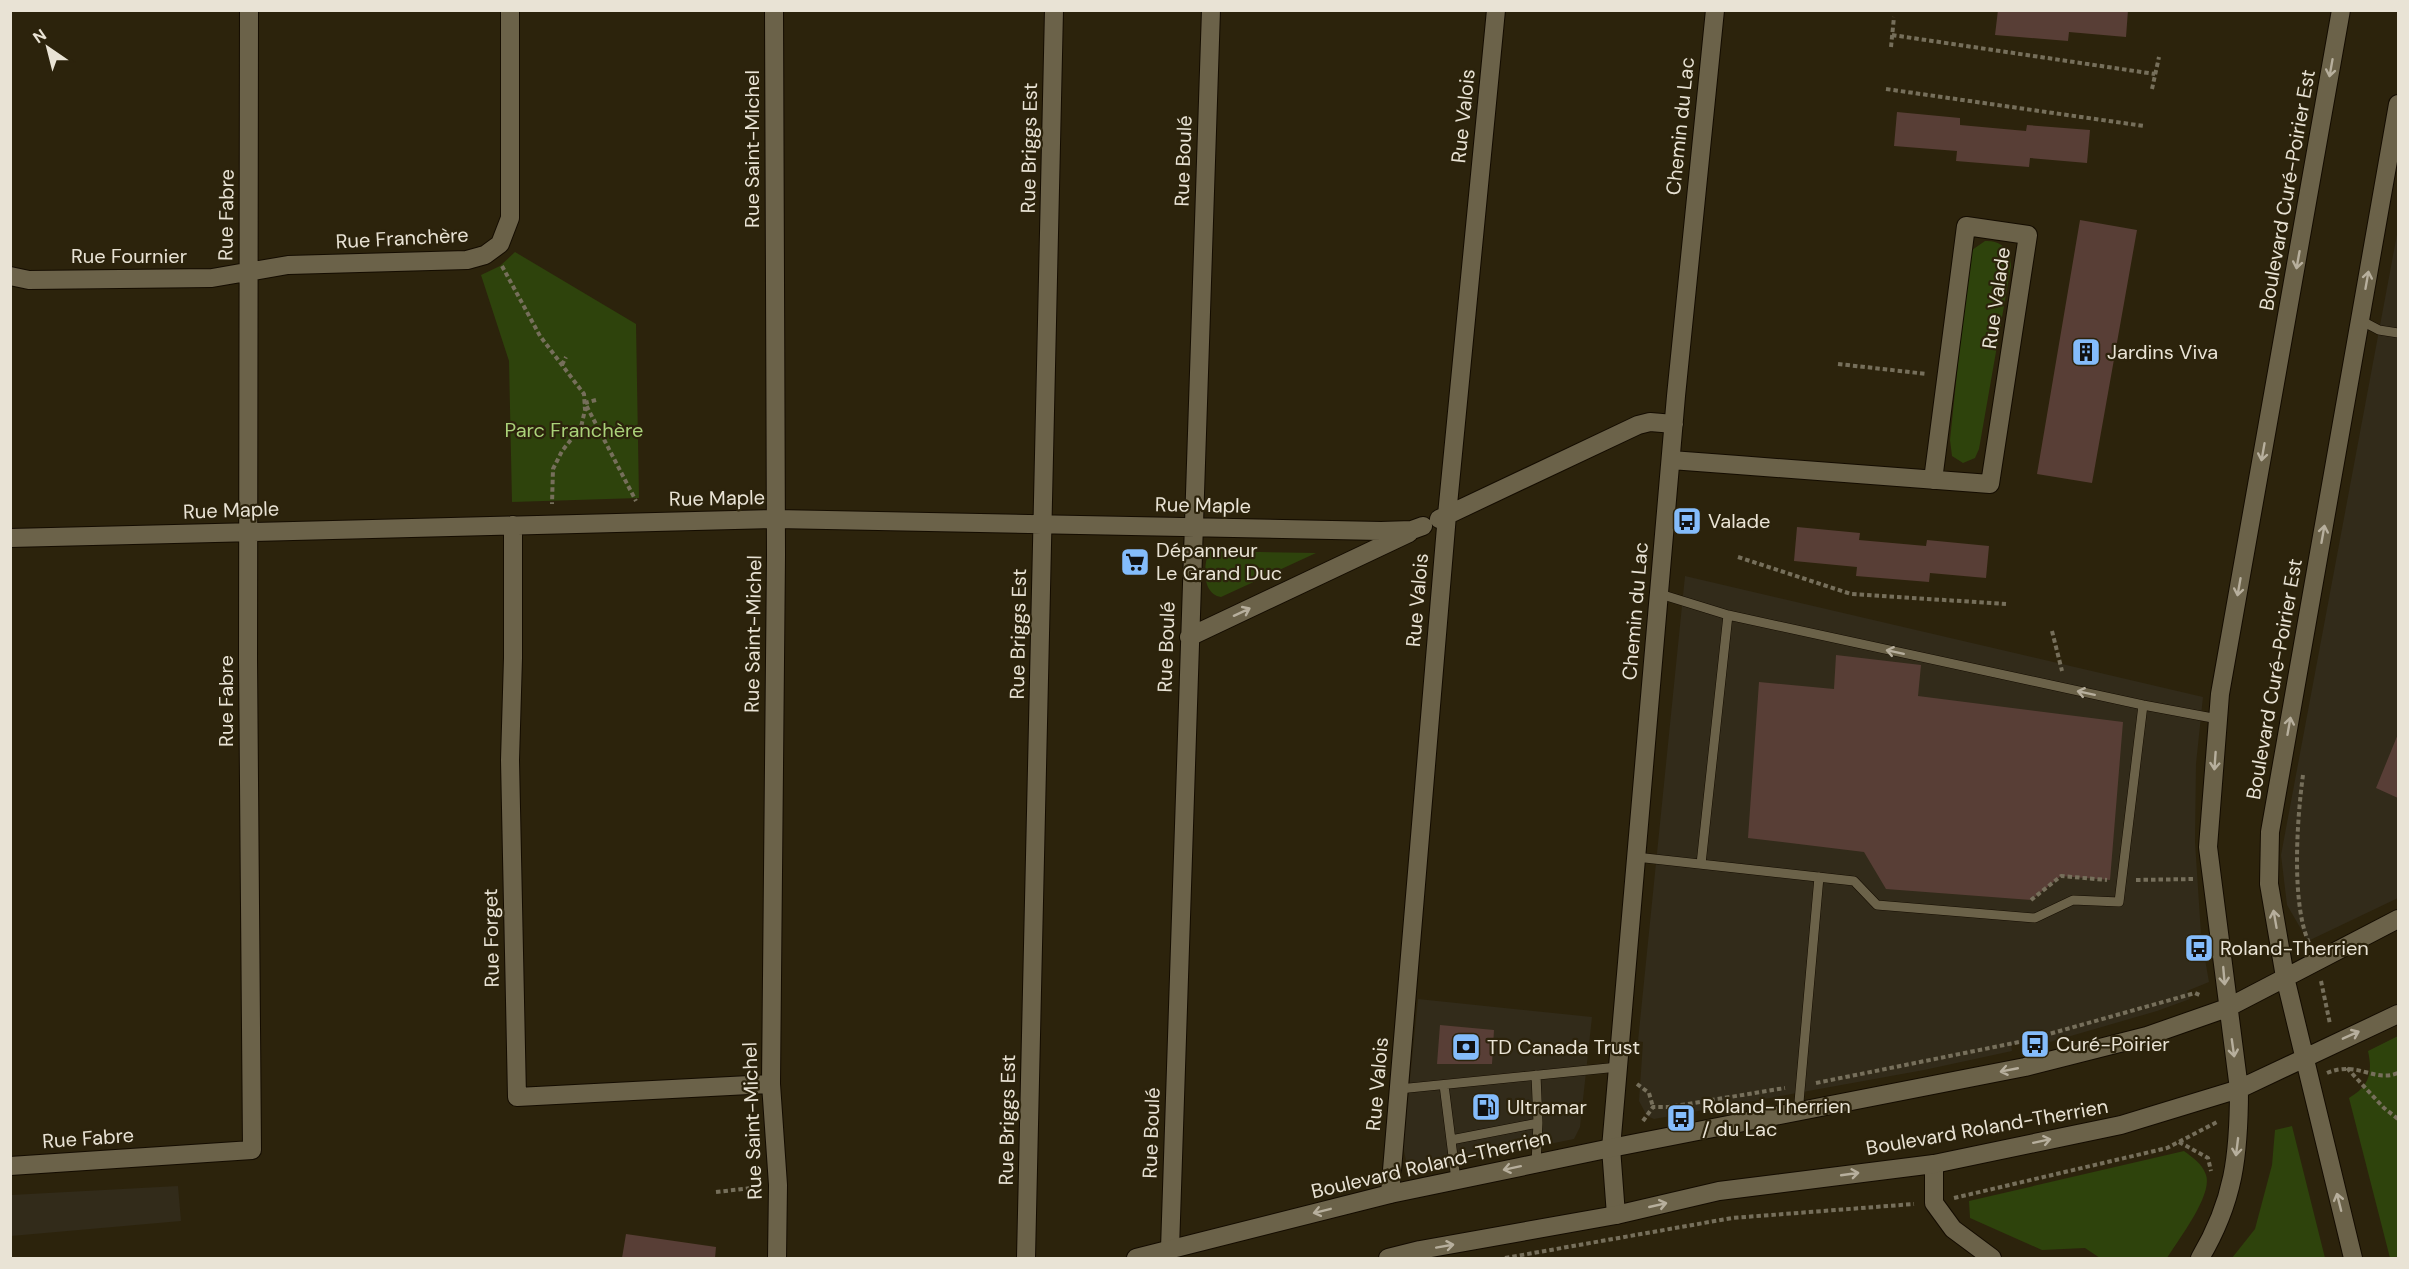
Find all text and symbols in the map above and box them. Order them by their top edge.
north arrow [18,18,78,78]
text: N [29,24,50,48]
street label: Chemin du Lac [1660,56,1700,196]
one-way arrow [2326,58,2337,77]
street label: Boulevard Curé-Poirier Est [2253,67,2321,313]
street label: Rue Valois [1445,68,1481,164]
street label: Rue Saint-Michel [739,70,765,228]
street label: Rue Briggs Est [1015,82,1043,214]
street label: Rue Boulé [1168,115,1198,207]
street label: Rue Fabre [212,169,240,261]
street label: Rue Franchère [335,222,469,254]
street label: Rue Fournier [71,243,187,269]
street label: Rue Valade [1976,245,2016,351]
one-way arrow [2292,250,2303,270]
one-way arrow [2362,271,2373,290]
building icon: Jardins Viva [2070,336,2102,368]
place label: Jardins Viva [2107,339,2218,365]
park label: Parc Franchère [505,417,643,443]
one-way arrow [2257,442,2268,461]
street label: Rue Maple [669,484,765,512]
street label: Rue Maple [1155,491,1251,519]
street label: Rue Maple [183,495,279,525]
bus stop icon: Valade [1671,505,1703,537]
place label: Valade [1708,508,1770,534]
one-way arrow [2317,525,2328,544]
place label: Dépanneur Le Grand Duc [1156,537,1282,586]
street label: Chemin du Lac [1616,541,1654,681]
supermarket icon: Dépanneur Le Grand Duc [1119,546,1151,578]
street label: Rue Valois [1400,552,1434,648]
street label: Rue Saint-Michel [739,555,767,713]
street label: Boulevard Curé-Poirier Est [2240,556,2308,802]
street label: Rue Briggs Est [1004,568,1032,700]
one-way arrow [2234,576,2245,596]
street label: Rue Boulé [1151,601,1181,693]
one-way arrow [1233,605,1251,617]
one-way arrow [1886,645,1905,657]
street label: Rue Fabre [213,655,239,747]
one-way arrow [2077,687,2096,698]
one-way arrow [2284,717,2295,737]
one-way arrow [2209,751,2220,771]
street label: Rue Forget [477,888,505,988]
one-way arrow [2269,910,2280,929]
bus stop icon: Roland-Therrien [2183,932,2215,964]
place label: Roland-Therrien [2220,935,2369,961]
one-way arrow [2219,966,2230,986]
bus stop icon: Curé-Poirier [2019,1028,2051,1060]
one-way arrow [2342,1029,2360,1040]
bank icon: TD Canada Trust [1450,1031,1482,1063]
place label: Curé-Poirier [2056,1031,2170,1057]
place label: TD Canada Trust [1487,1034,1640,1060]
street label: Rue Valois [1360,1036,1394,1132]
one-way arrow [2228,1038,2239,1058]
street label: Rue Saint-Michel [736,1042,768,1200]
street label: Rue Briggs Est [993,1054,1021,1186]
one-way arrow [2000,1065,2020,1076]
street label: Rue Boulé [1136,1087,1166,1179]
fuel station icon: Ultramar [1470,1091,1502,1123]
place label: Roland-Therrien / du Lac [1702,1093,1851,1142]
street label: Boulevard Roland-Therrien [1864,1093,2110,1161]
place label: Ultramar [1507,1094,1587,1120]
bus stop icon: Roland-Therrien / du Lac [1665,1102,1697,1134]
street label: Rue Fabre [41,1122,135,1154]
street label: Boulevard Roland-Therrien [1308,1124,1554,1204]
one-way arrow [2032,1135,2051,1146]
one-way arrow [2231,1137,2242,1157]
one-way arrow [1503,1163,1523,1174]
one-way arrow [1840,1169,1859,1180]
one-way arrow [2332,1193,2344,1212]
one-way arrow [1648,1199,1667,1211]
one-way arrow [1313,1206,1332,1217]
one-way arrow [1435,1240,1455,1251]

